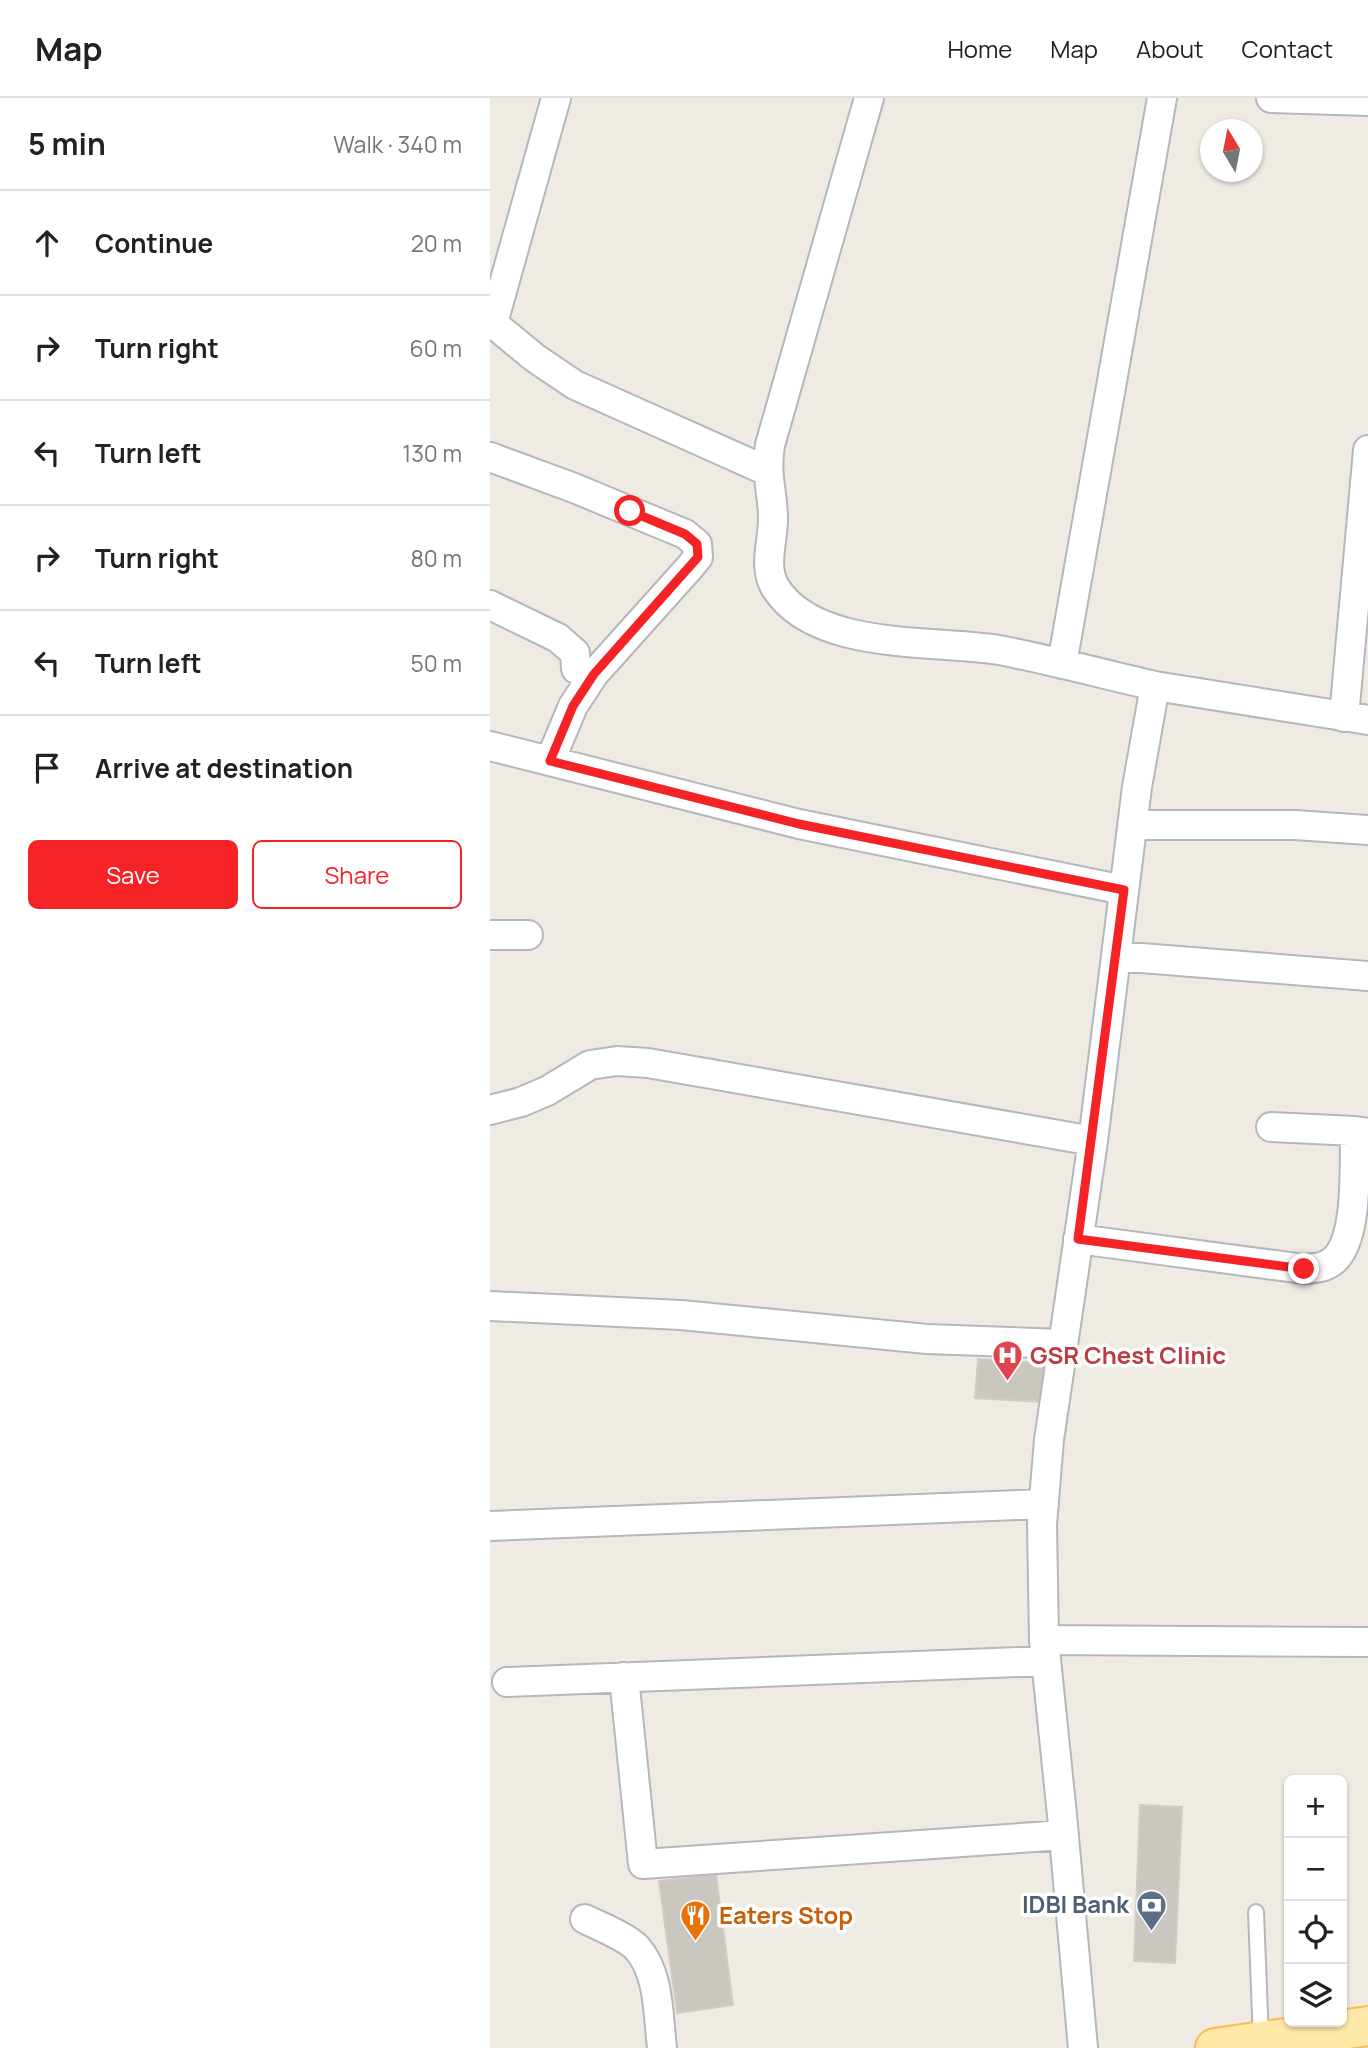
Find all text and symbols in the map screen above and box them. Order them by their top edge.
text: Map [35,26,103,71]
text: Home [947,32,1012,65]
text: Map [1050,32,1098,65]
text: About [1136,32,1204,65]
text: Contact [1242,32,1333,65]
north arrow [1200,119,1263,182]
text: 5 min [28,123,106,164]
text: Walk · 340 m [333,128,462,160]
icon: ahead [28,224,66,262]
text: Continue [95,225,213,261]
text: 20 m [411,227,462,259]
icon: right [28,329,66,367]
text: Turn right [95,330,219,366]
text: 60 m [410,332,462,364]
icon: left [28,434,66,472]
text: Turn left [95,435,202,471]
text: 130 m [402,437,462,469]
route start [614,495,645,526]
icon: right [28,539,66,577]
text: Turn right [95,540,219,576]
text: 80 m [411,542,462,574]
icon: left [28,644,66,682]
text: Turn left [95,645,202,681]
text: 50 m [411,647,462,679]
icon: arrive [28,749,66,787]
text: Arrive at destination [95,750,353,786]
button: Save [28,840,238,909]
button: Share [252,840,462,909]
route end [1288,1253,1319,1284]
place label: GSR Chest Clinic [1030,1338,1226,1371]
hospital icon: GSR Chest Clinic [990,1339,1024,1383]
map controls [1284,1775,1347,2027]
button: + [1284,1775,1347,1838]
button: − [1284,1838,1347,1901]
place label: IDBI Bank [1022,1887,1130,1920]
bank icon: IDBI Bank [1135,1888,1169,1932]
place label: Eaters Stop [719,1898,853,1931]
restaurant icon: Eaters Stop [679,1899,713,1943]
button: locate [1284,1901,1347,1964]
button: layers [1284,1964,1347,2027]

